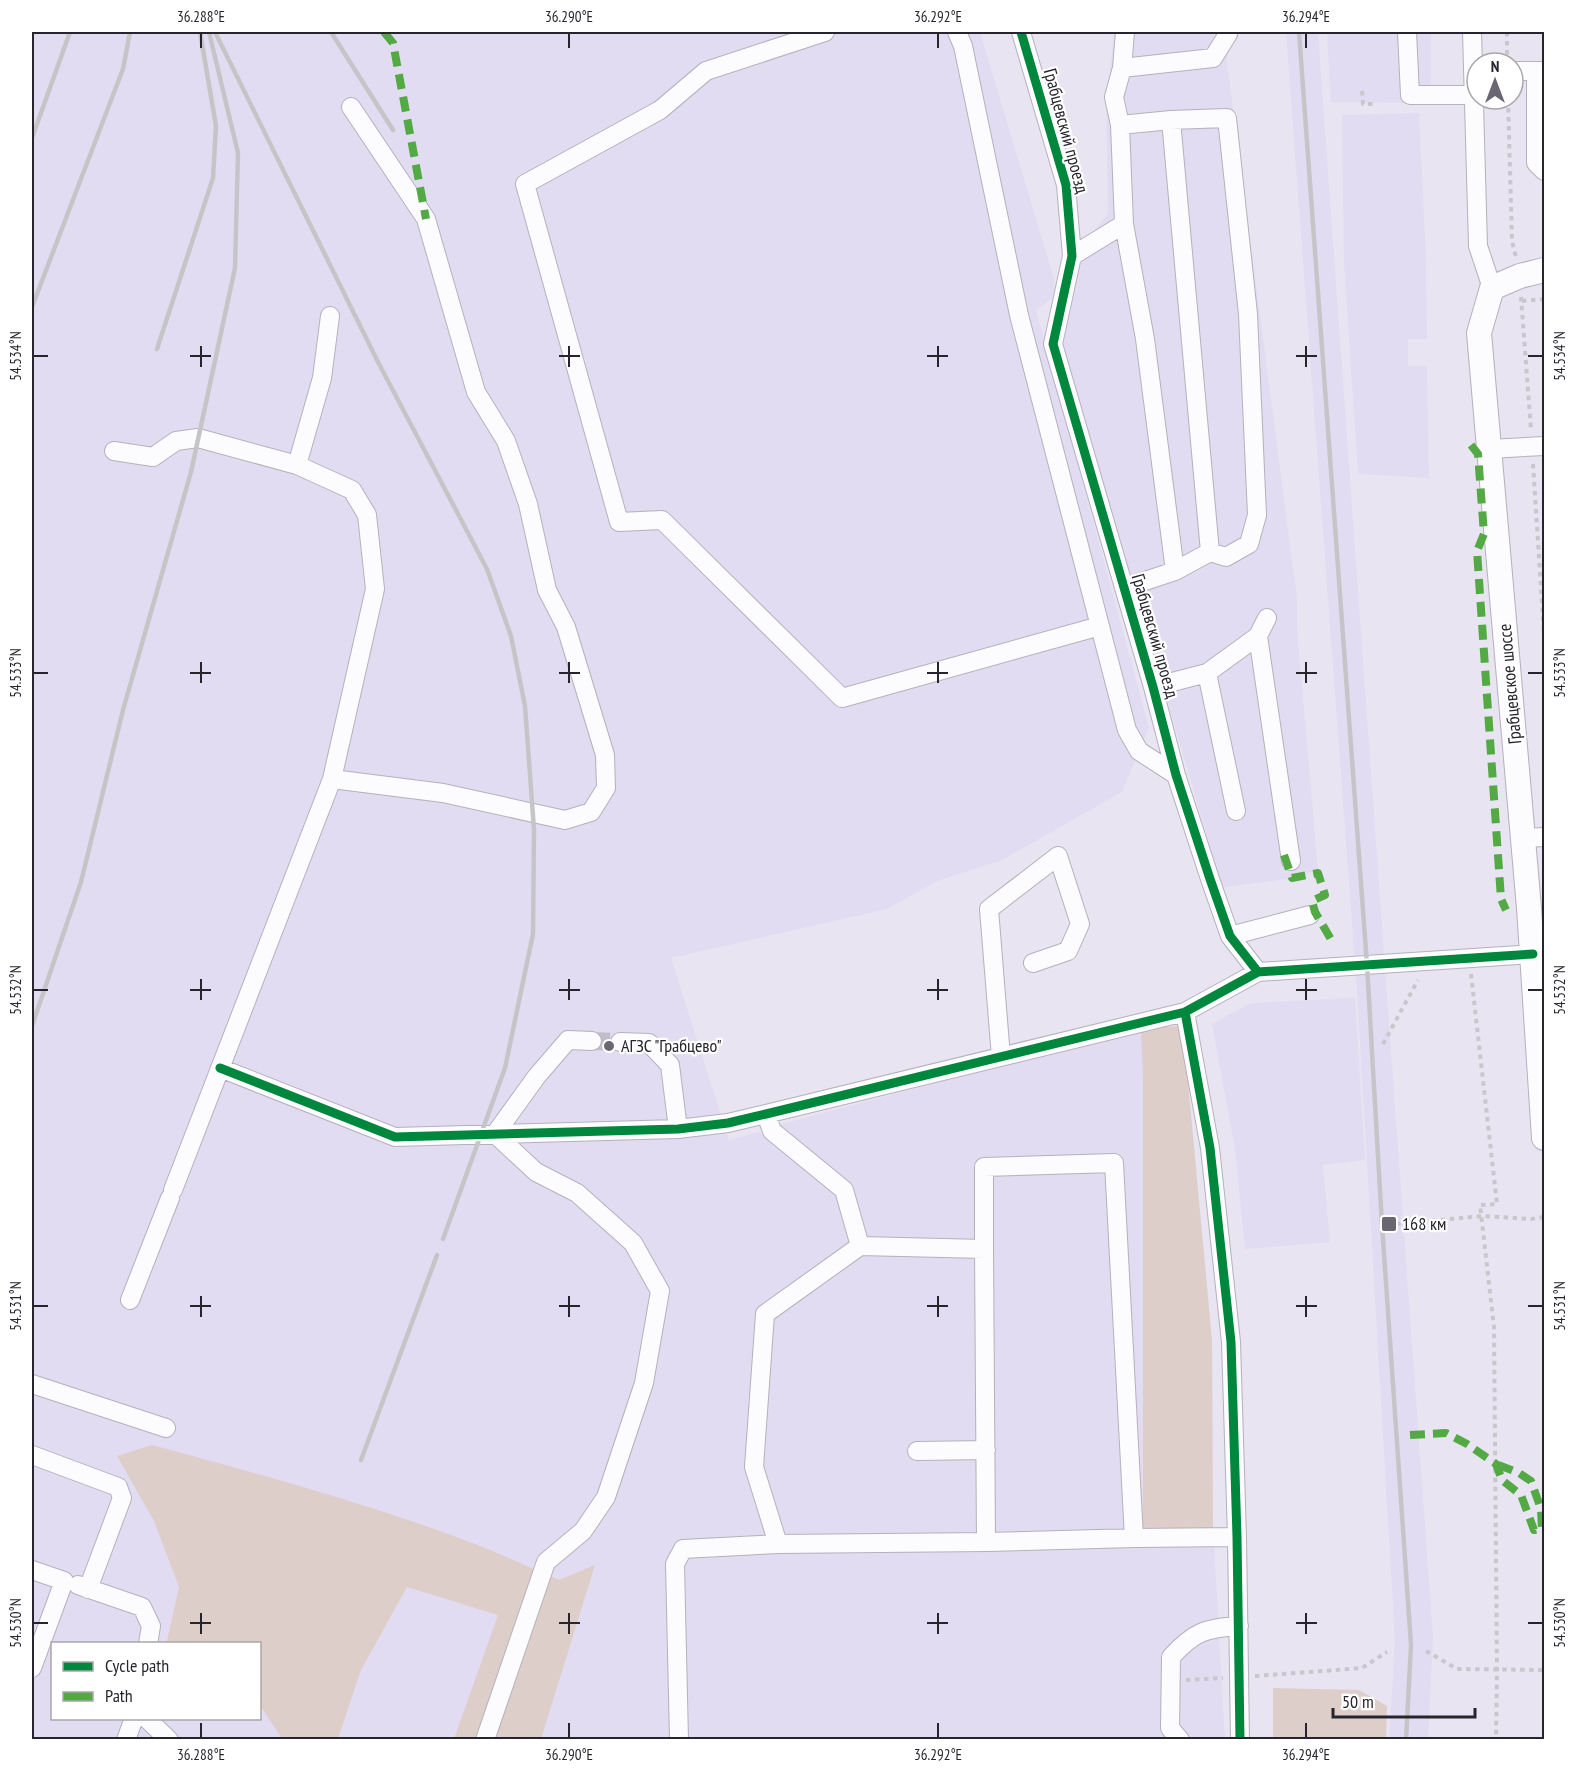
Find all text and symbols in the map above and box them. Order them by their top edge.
text: 36.288°E [177,7,225,26]
text: 36.290°E [545,7,593,26]
text: 36.292°E [914,7,962,26]
text: 36.294°E [1282,7,1330,26]
north arrow [1465,51,1525,111]
text: N [1491,56,1499,76]
street label: Грабцевский проезд [1039,66,1094,196]
text: 54.534°N [6,331,25,381]
text: 54.534°N [1550,331,1569,381]
street label: Грабцевский проезд [1127,571,1184,701]
street label: Грабцевское шоссе [1493,623,1526,745]
text: 54.533°N [6,648,25,698]
text: 54.533°N [1550,648,1569,698]
text: 54.532°N [6,965,25,1015]
text: 54.532°N [1550,965,1569,1015]
place label: АГЗС "Грабцево" [621,1034,722,1057]
marker: АГЗС "Грабцево" [602,1039,616,1053]
place label: 168 км [1402,1212,1446,1235]
marker: 168 км [1380,1215,1398,1233]
text: 54.531°N [6,1281,25,1331]
text: 54.531°N [1550,1281,1569,1331]
text: 54.530°N [6,1598,25,1648]
text: 54.530°N [1550,1598,1569,1648]
legend [51,1642,261,1720]
text: Cycle path [105,1654,169,1677]
scale bar [1333,1681,1476,1719]
text: Path [105,1684,133,1707]
text: 50 m [1342,1690,1374,1713]
text: 36.288°E [177,1745,225,1764]
text: 36.290°E [545,1745,593,1764]
text: 36.292°E [914,1745,962,1764]
text: 36.294°E [1282,1745,1330,1764]

